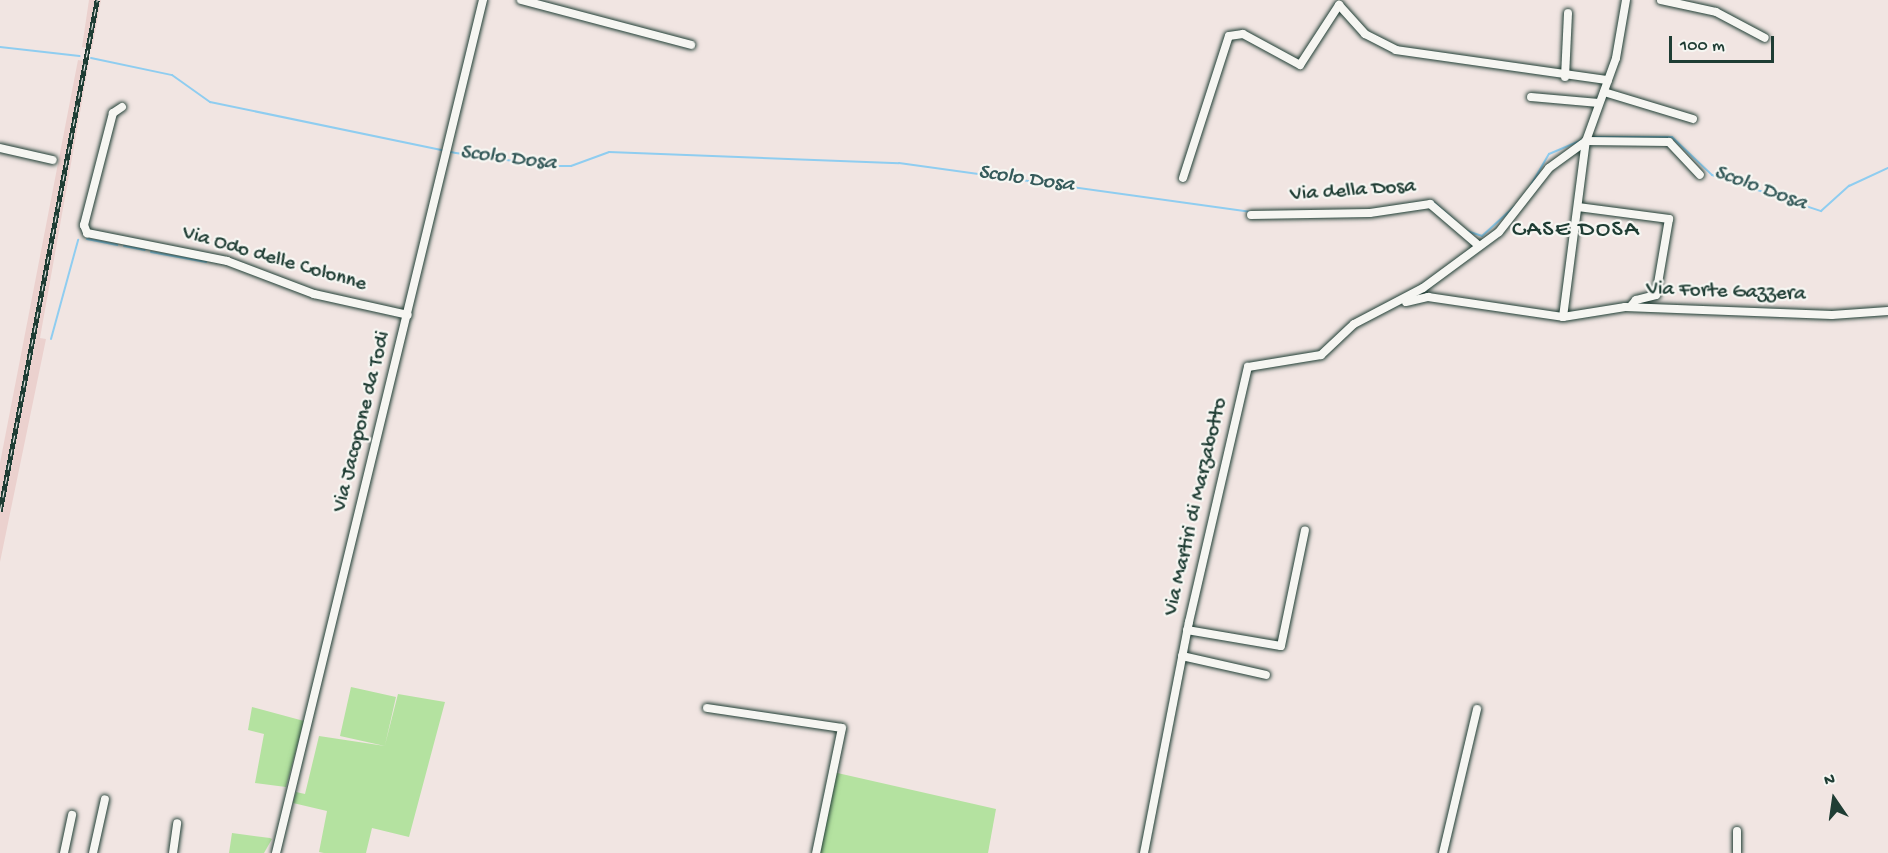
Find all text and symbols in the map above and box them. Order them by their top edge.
scale bar [1672,24,1777,62]
text: 100 m [1680,36,1725,57]
water label: Scolo Dosa [458,140,558,178]
water label: Scolo Dosa [976,160,1076,200]
water label: Scolo Dosa [1710,160,1810,218]
street label: Via della Dosa [1289,175,1417,209]
district label: CASE DOSA [1512,217,1640,245]
street label: Via Odo delle Colonne [179,222,369,298]
street label: Via Forte Gazzera [1646,278,1806,308]
street label: Via Jacopone da Todi [328,329,398,515]
street label: Via Martiri di Marzabotto [1160,395,1234,619]
north arrow [1804,769,1864,829]
text: N [1823,771,1837,791]

